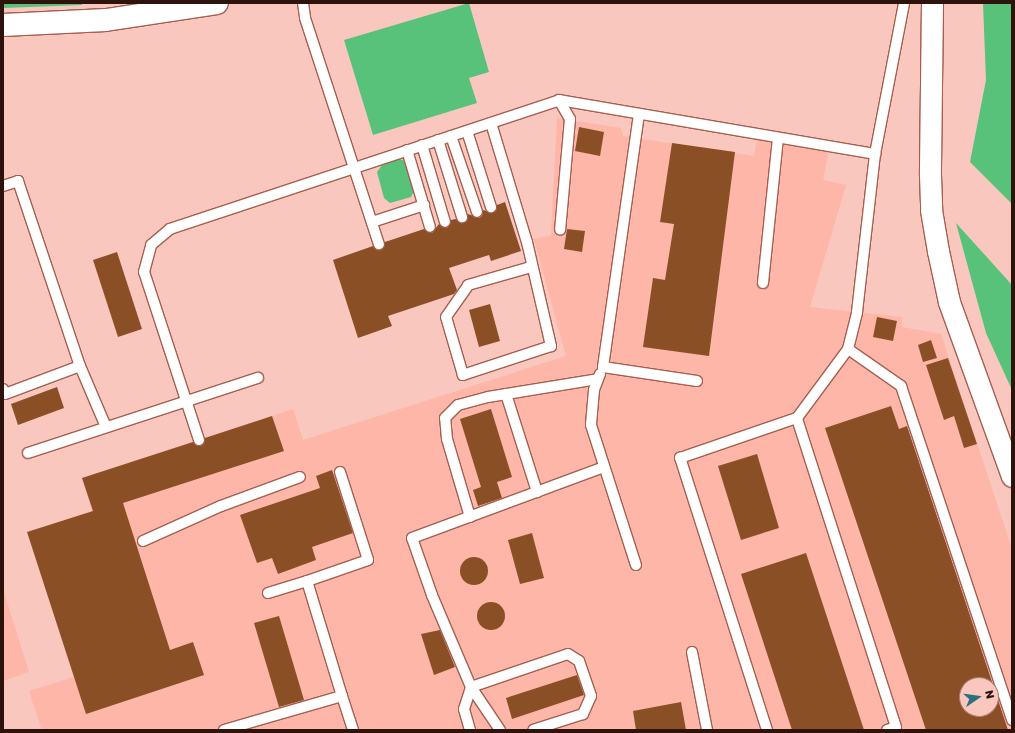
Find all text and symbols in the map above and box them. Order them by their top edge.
north arrow [959,677,999,717]
text: N [983,689,997,700]

